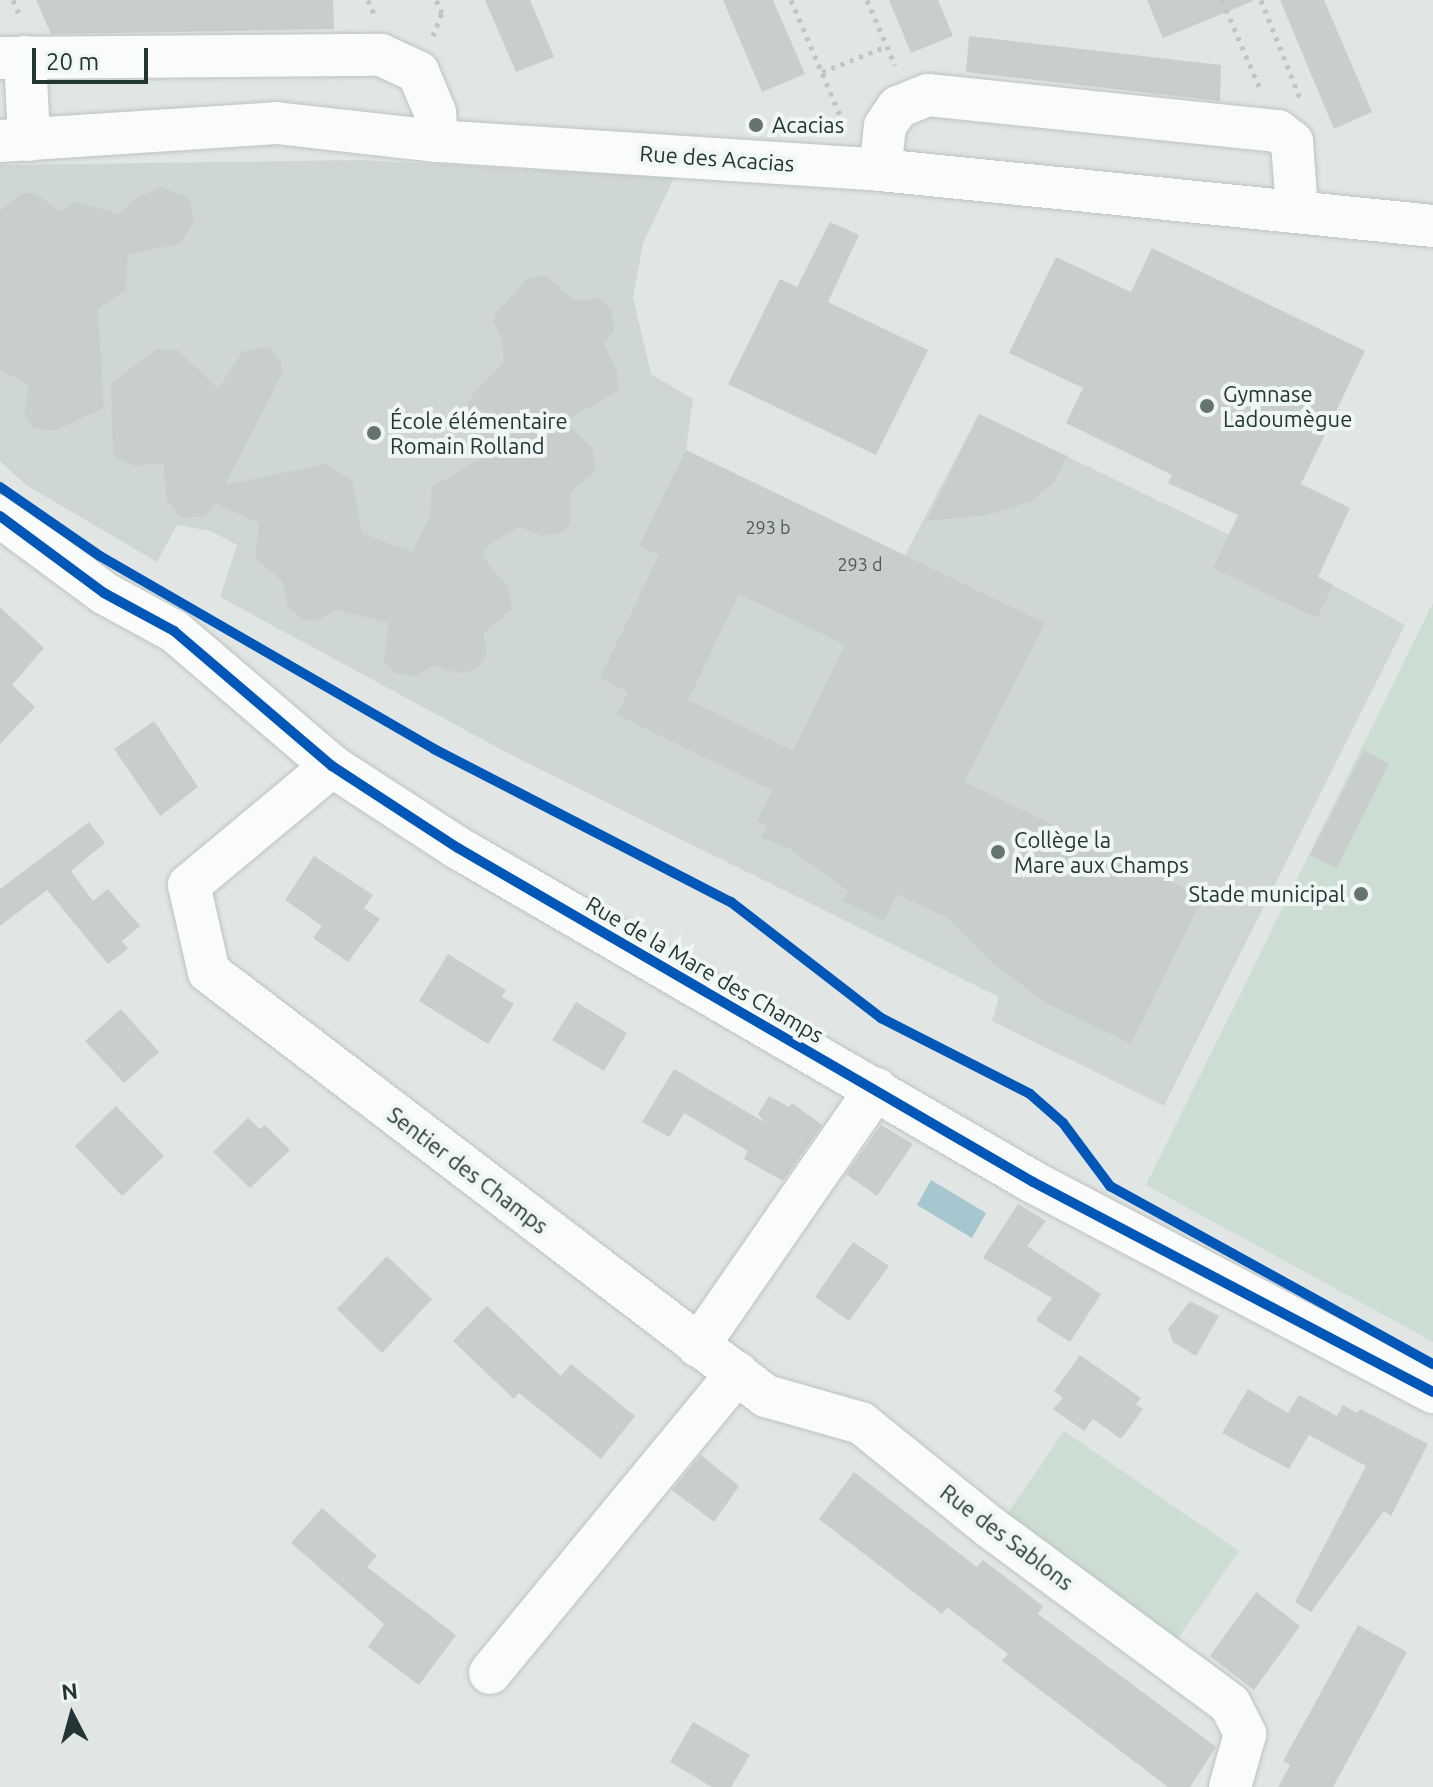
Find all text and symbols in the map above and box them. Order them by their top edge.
scale bar [36,32,152,82]
text: 20 m [46,48,99,75]
place label: Acacias [772,112,844,138]
marker: Acacias [747,116,765,134]
street label: Rue des Acacias [639,139,795,177]
place label: Gymnase Ladoumègue [1223,380,1352,432]
marker: Gymnase Ladoumègue [1198,397,1216,415]
place label: École élémentaire Romain Rolland [390,407,568,458]
marker: École élémentaire Romain Rolland [365,424,383,442]
house number: 293 b [745,516,791,538]
house number: 293 d [837,553,883,575]
place label: Collège la Mare aux Champs [1014,826,1189,878]
marker: Collège la Mare aux Champs [989,843,1007,861]
place label: Stade municipal [1189,881,1345,907]
marker: Stade municipal [1352,885,1370,903]
street label: Rue de la Mare des Champs [582,890,828,1048]
street label: Sentier des Champs [383,1101,553,1239]
street label: Rue des Sablons [935,1478,1079,1596]
north arrow [32,1675,112,1755]
text: N [60,1677,79,1704]

